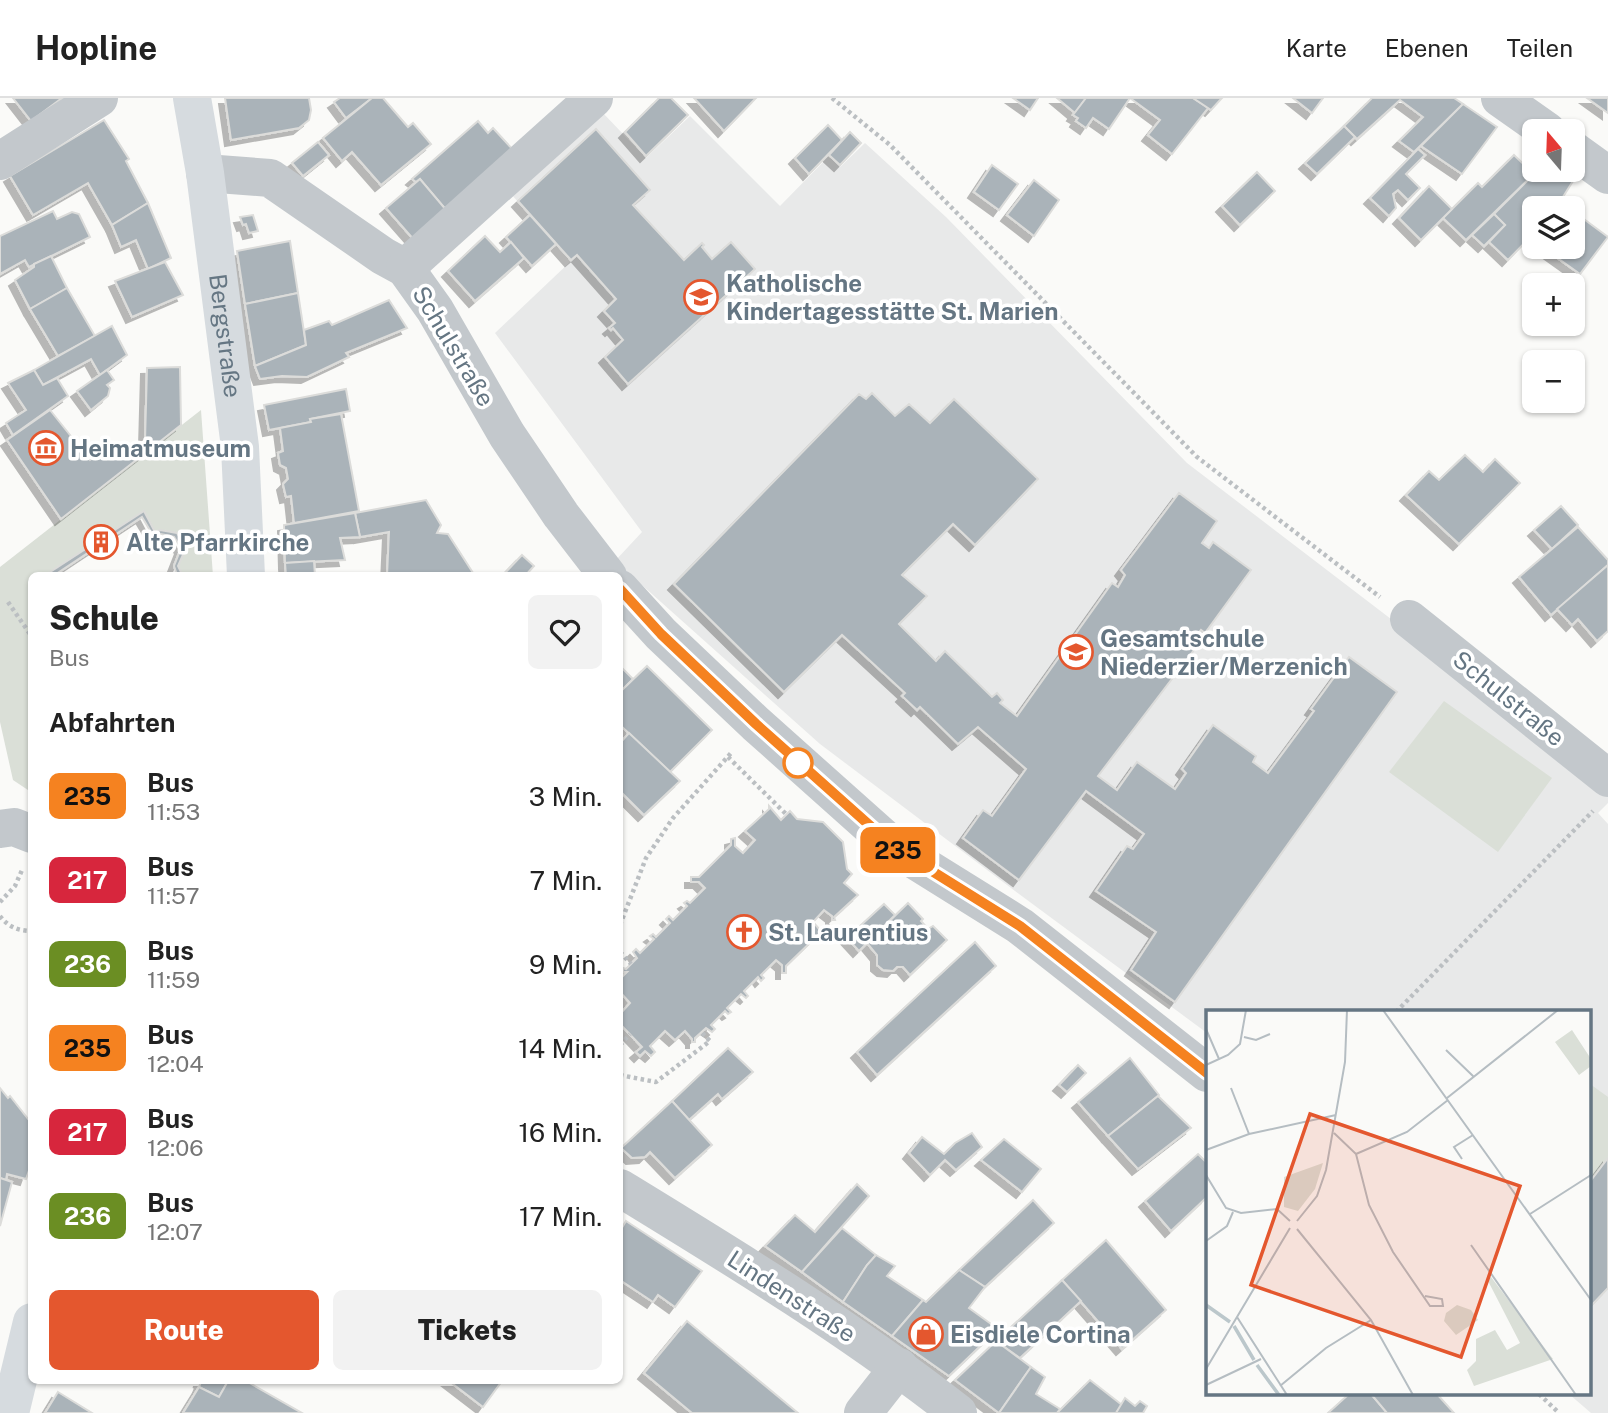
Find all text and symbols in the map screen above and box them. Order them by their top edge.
text: Hopline [35,29,157,67]
text: Karte [1286,34,1347,62]
text: Ebenen [1385,34,1469,62]
text: Teilen [1507,34,1573,62]
north arrow [1522,119,1586,182]
map controls [1522,119,1585,413]
button: layers [1522,196,1585,259]
place label: Katholische Kindertagesstätte St. Marien [726,269,1058,325]
street label: Bergstraße [204,272,248,399]
button: + [1522,273,1585,336]
school or university icon: Katholische Kindertagesstätte St. Marien [682,278,720,316]
street label: Schulstraße [407,281,501,411]
button: − [1522,350,1585,413]
museum icon: Heimatmuseum [27,429,65,467]
place label: Heimatmuseum [70,434,251,462]
building icon: Alte Pfarrkirche [82,523,120,561]
place label: Alte Pfarrkirche [126,528,309,556]
button: heart [528,595,602,669]
text: Schule [49,599,159,637]
place label: Gesamtschule Niederzier/Merzenich [1100,624,1348,680]
school or university icon: Gesamtschule Niederzier/Merzenich [1057,633,1095,671]
text: Bus [49,644,89,671]
street label: Schulstraße [1448,645,1570,751]
text: Abfahrten [49,707,175,738]
unlabelled marker [783,748,813,778]
text: Bus [147,767,194,798]
text: 3 Min. [529,781,602,812]
text: 235 [64,782,111,810]
text: 11:53 [147,798,200,825]
line badge: 235 [858,827,938,873]
text: 235 [874,836,922,864]
text: Bus [147,851,194,882]
text: 7 Min. [530,865,602,896]
text: 217 [67,866,108,894]
text: 11:57 [147,882,199,909]
church icon: St. Laurentius [725,913,763,951]
place label: St. Laurentius [768,918,929,946]
text: Bus [147,935,194,966]
text: 9 Min. [529,949,602,980]
text: 236 [64,950,111,978]
text: 11:59 [147,966,200,993]
inset map [1206,1010,1590,1396]
text: Bus [147,1019,194,1050]
text: 14 Min. [518,1033,602,1064]
text: 235 [64,1034,111,1062]
text: 12:04 [147,1050,204,1077]
text: Bus [147,1103,194,1134]
text: 16 Min. [518,1117,602,1148]
text: 217 [67,1118,108,1146]
text: 12:06 [147,1134,204,1161]
text: Bus [147,1187,194,1218]
text: 17 Min. [519,1201,602,1232]
text: 236 [64,1202,111,1230]
text: 12:07 [147,1218,203,1245]
street label: Lindenstraße [723,1244,861,1348]
button: Route [49,1290,319,1370]
button: Tickets [333,1290,602,1370]
shop icon: Eisdiele Cortina [907,1315,945,1353]
place label: Eisdiele Cortina [950,1320,1131,1348]

